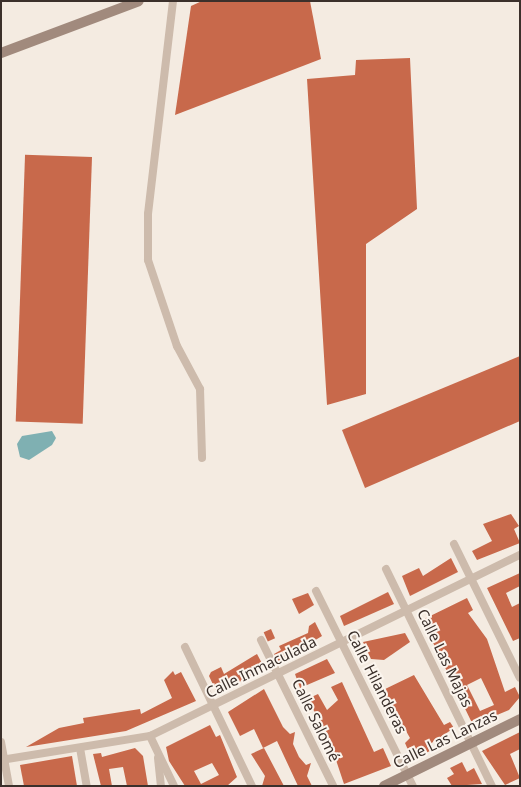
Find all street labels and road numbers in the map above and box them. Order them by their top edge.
street label: Calle Las Majas [413,606,477,710]
street label: Calle Hilanderas [343,627,411,737]
street label: Calle Inmaculada [203,632,319,702]
street label: Calle Salomé [288,676,344,764]
street label: Calle Las Lanzas [390,706,500,772]

